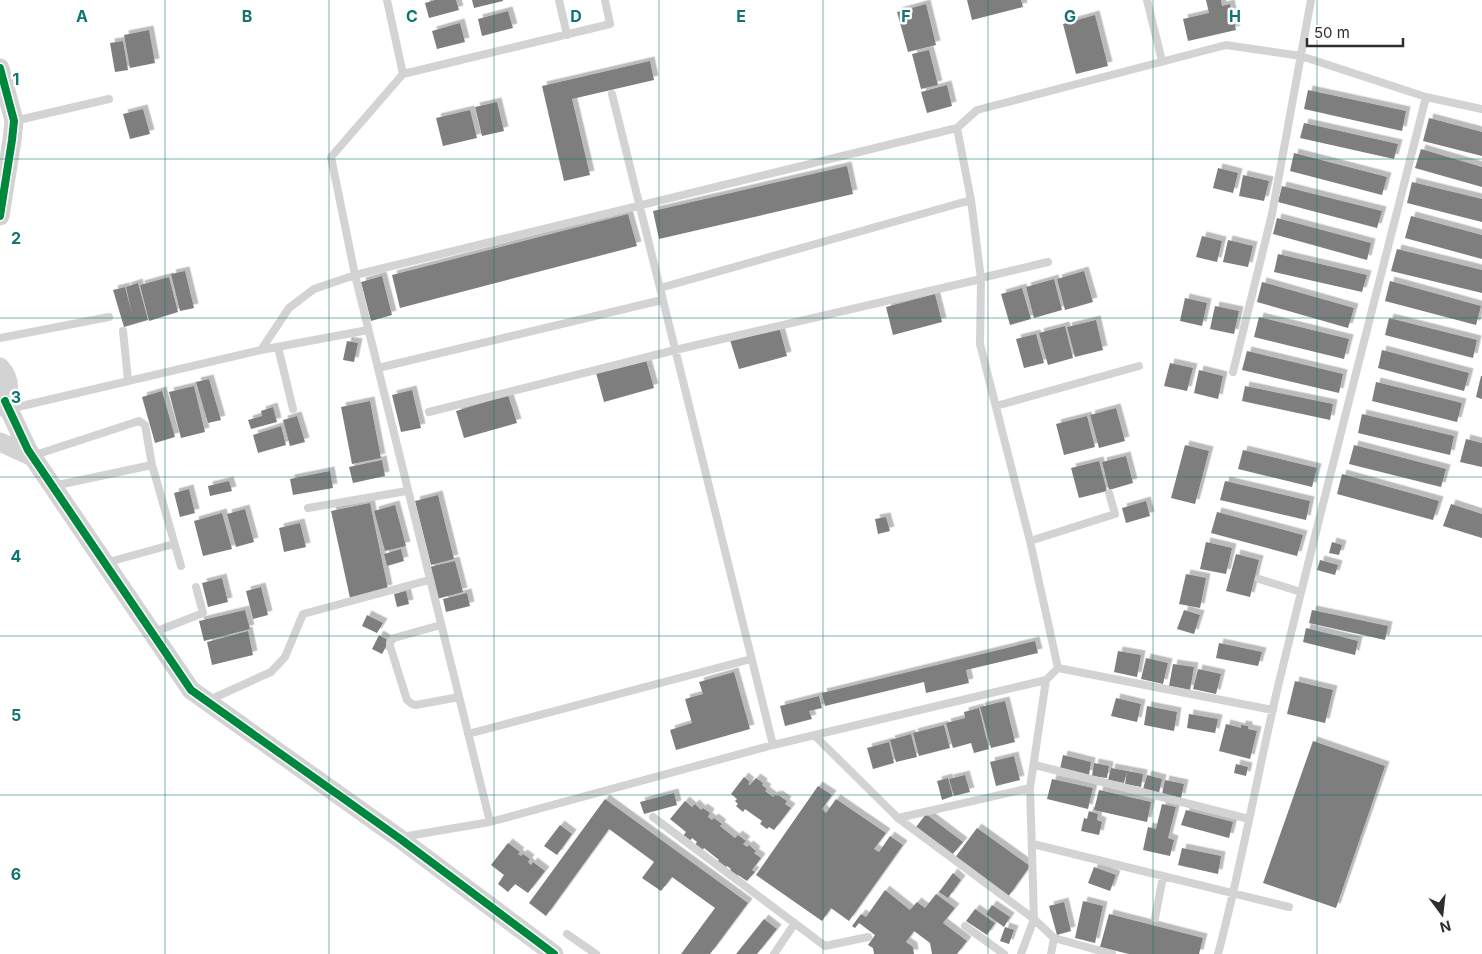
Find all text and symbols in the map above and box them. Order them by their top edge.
text: A [76,6,88,26]
text: B [242,6,252,26]
text: C [406,6,418,26]
text: D [570,6,582,26]
text: E [736,6,746,26]
text: F [901,6,911,26]
text: G [1064,6,1076,26]
text: H [1229,6,1241,26]
scale bar [1307,15,1403,47]
text: 50 m [1314,23,1350,42]
text: 1 [13,69,19,89]
text: 2 [11,228,21,248]
text: 3 [11,387,21,407]
text: 4 [11,546,22,566]
text: 5 [11,705,21,725]
text: 6 [11,864,21,884]
north arrow [1417,889,1467,939]
text: N [1438,917,1453,937]

